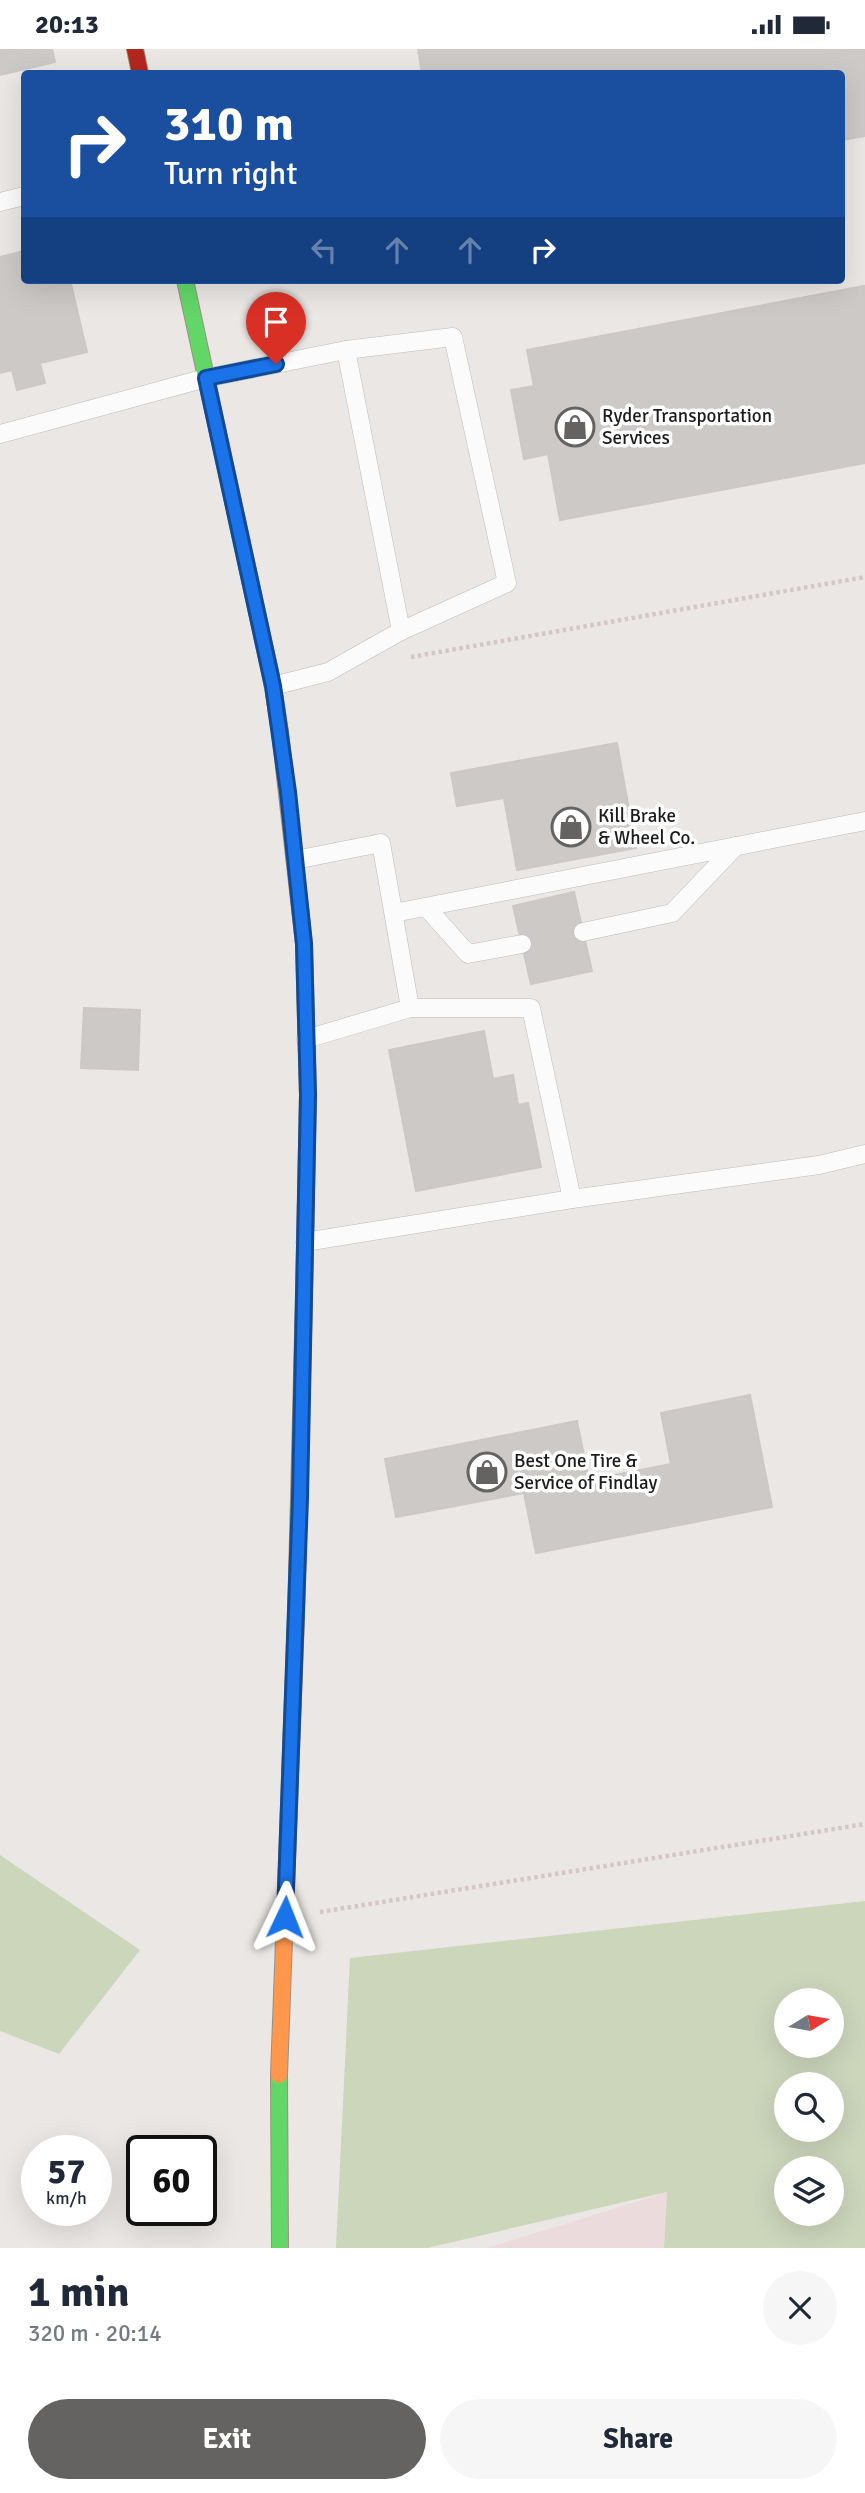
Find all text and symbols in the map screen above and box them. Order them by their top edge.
text: 20:13 [35,9,99,41]
text: 310 m [164,94,294,154]
icon: right [49,98,140,189]
text: Turn right [164,154,297,193]
icon: left [305,231,343,269]
icon: ahead [378,231,416,269]
icon: ahead [451,231,489,269]
icon: right [524,231,562,269]
pin [246,292,306,364]
icon: arrive [257,303,295,341]
place label: Ryder Transportation Services [602,404,772,450]
shop icon: Ryder Transportation Services [554,406,596,448]
place label: Kill Brake & Wheel Co. [598,804,695,850]
shop icon: Kill Brake & Wheel Co. [550,806,592,848]
place label: Best One Tire & Service of Findlay [514,1449,658,1495]
shop icon: Best One Tire & Service of Findlay [466,1451,508,1493]
position arrow [248,1880,322,1954]
north arrow [774,1988,844,2058]
map controls [774,1988,844,2226]
button: search [774,2072,844,2142]
speed limit sign: 60 [126,2135,217,2226]
text: 57 [48,2150,85,2193]
button: layers [774,2156,844,2226]
text: km/h [46,2187,87,2209]
text: 1 min [28,2267,129,2318]
button: close [763,2271,837,2345]
text: 320 m · 20:14 [28,2319,162,2348]
button: Exit [28,2399,426,2479]
button: Share [440,2399,837,2479]

